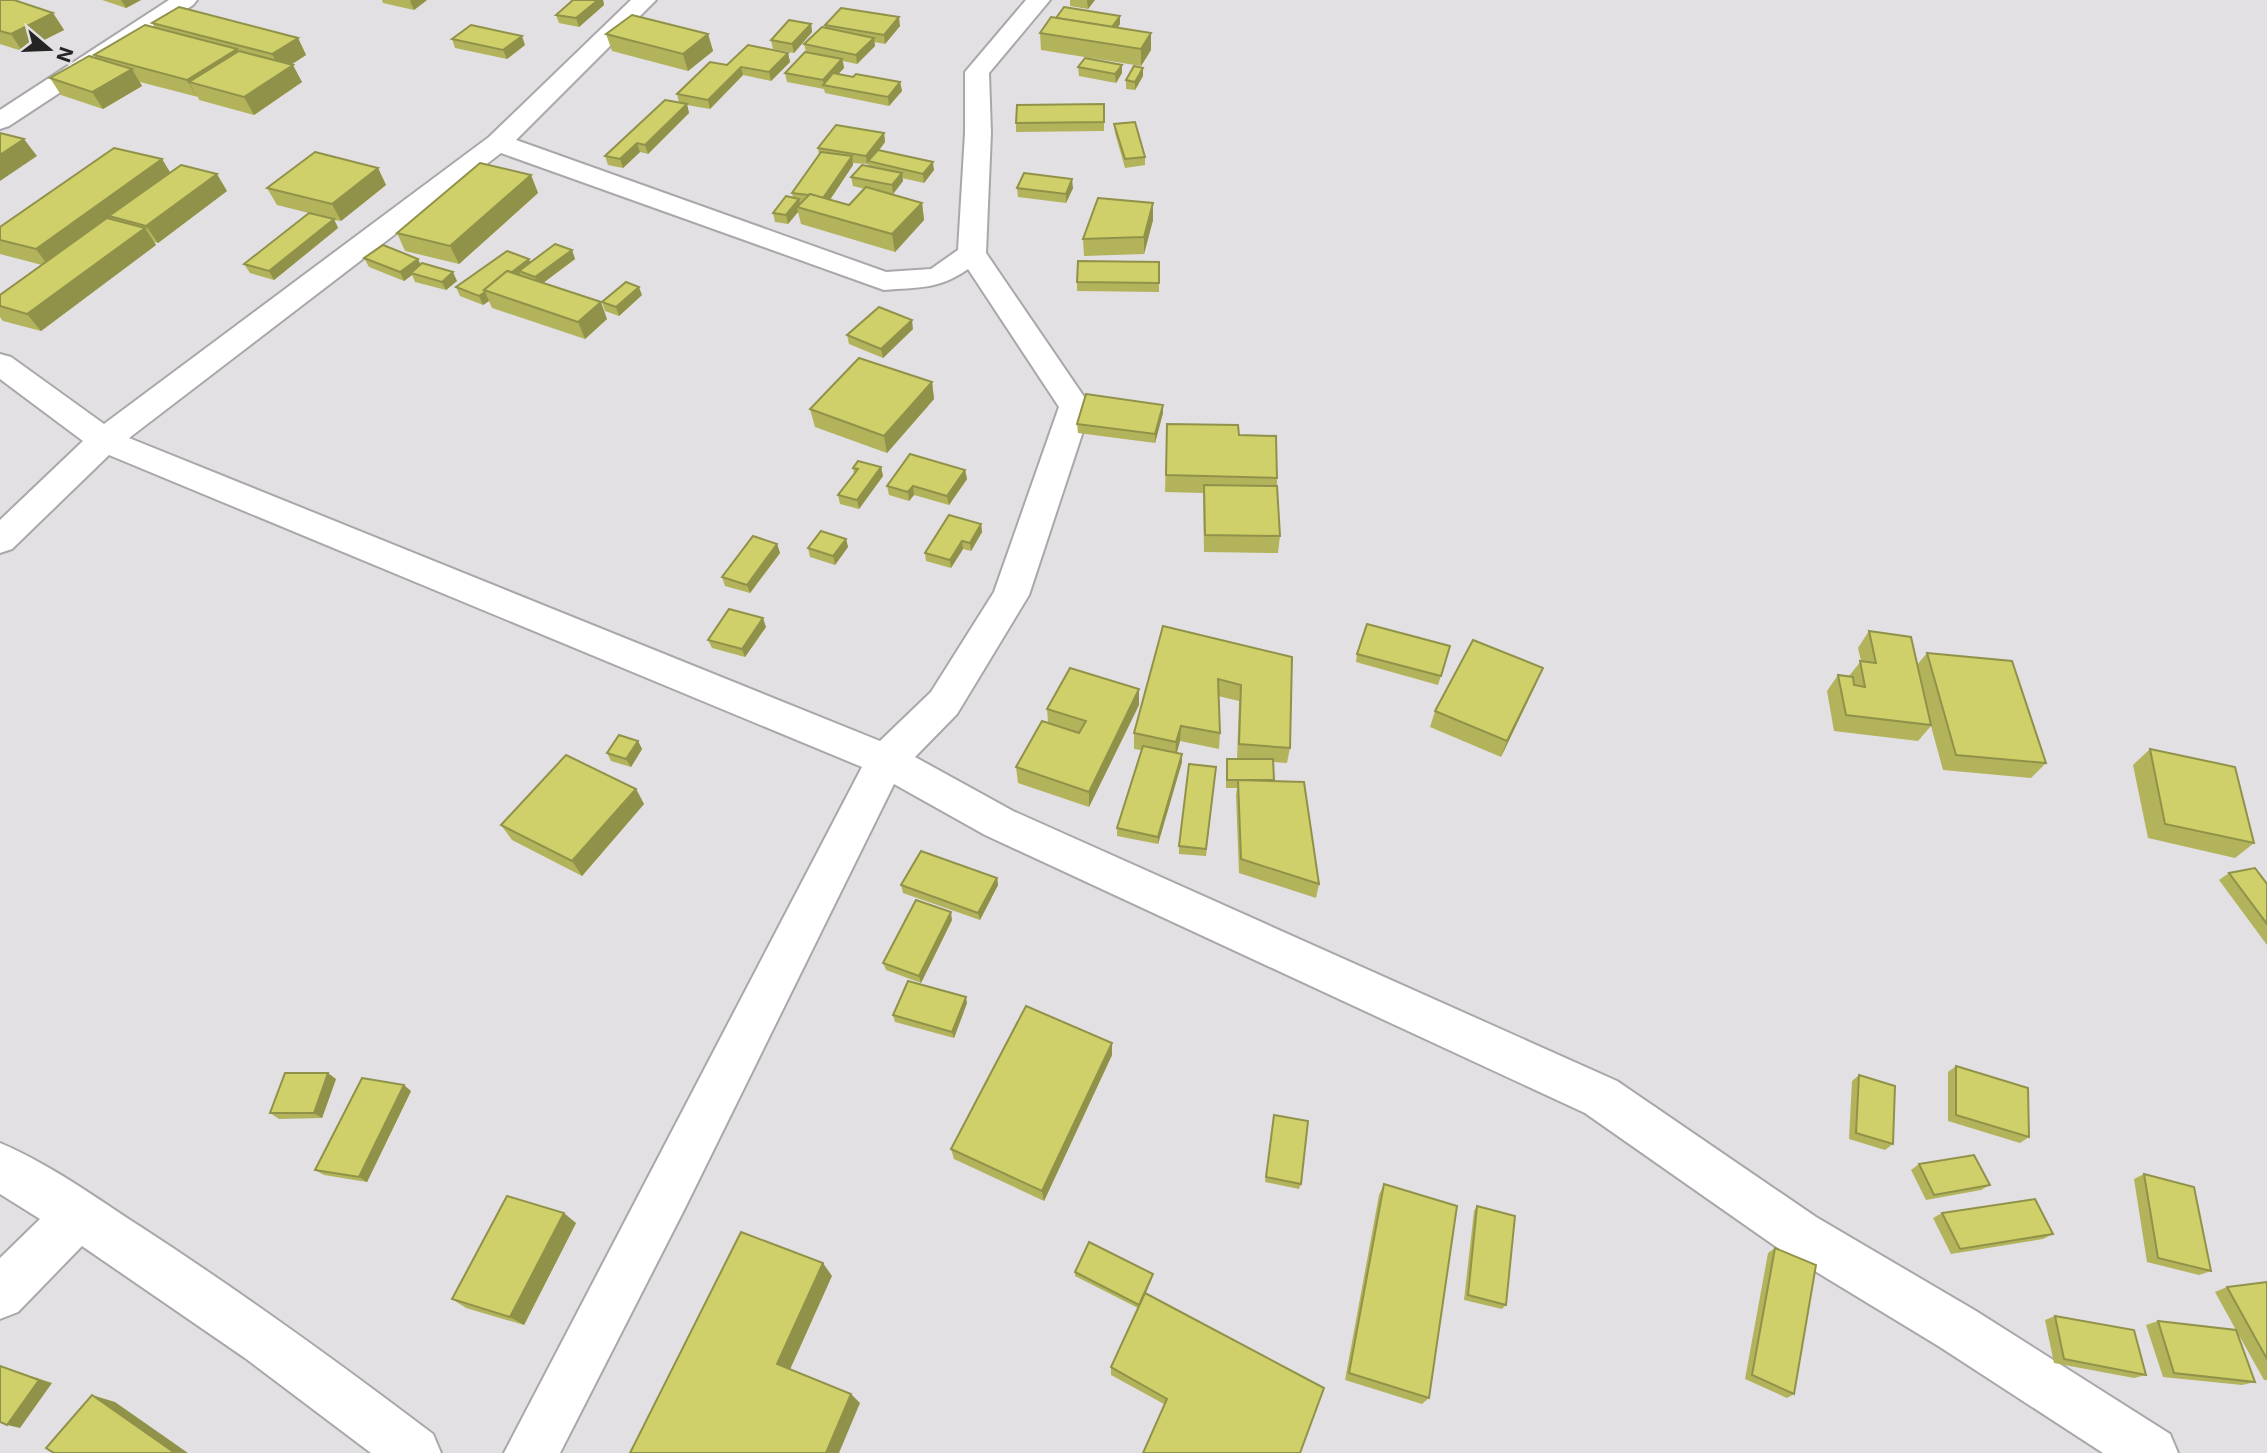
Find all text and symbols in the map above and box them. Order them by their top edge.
north arrow [14,14,84,84]
text: N [51,44,78,65]

